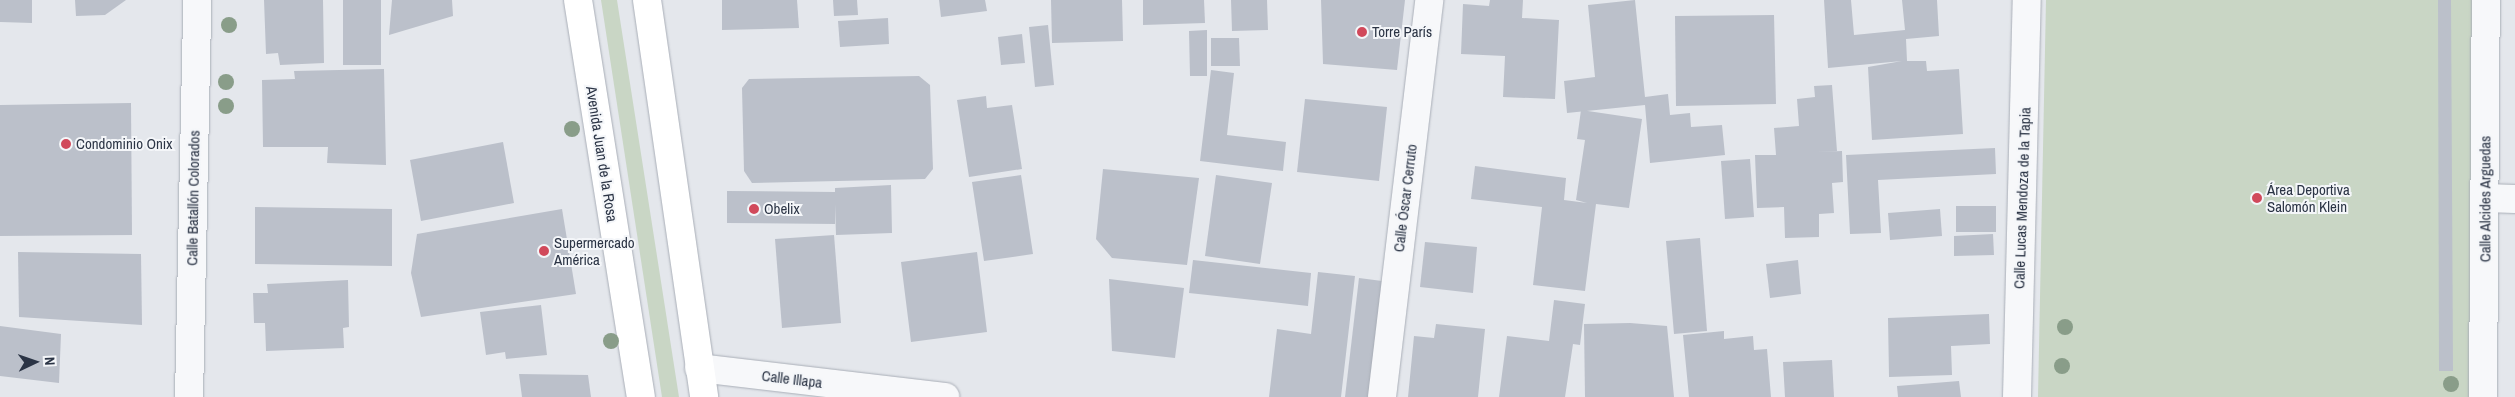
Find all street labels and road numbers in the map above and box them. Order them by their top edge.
street label: Avenida Juan de la Rosa [582,85,622,223]
street label: Calle Lucas Mendoza de la Tapia [2010,107,2034,289]
street label: Calle Batallón Colorados [183,130,203,266]
street label: Calle Alcides Arguedas [2476,135,2494,263]
street label: Calle Óscar Cerruto [1389,143,1421,253]
street label: Calle Illapa [761,366,823,392]

